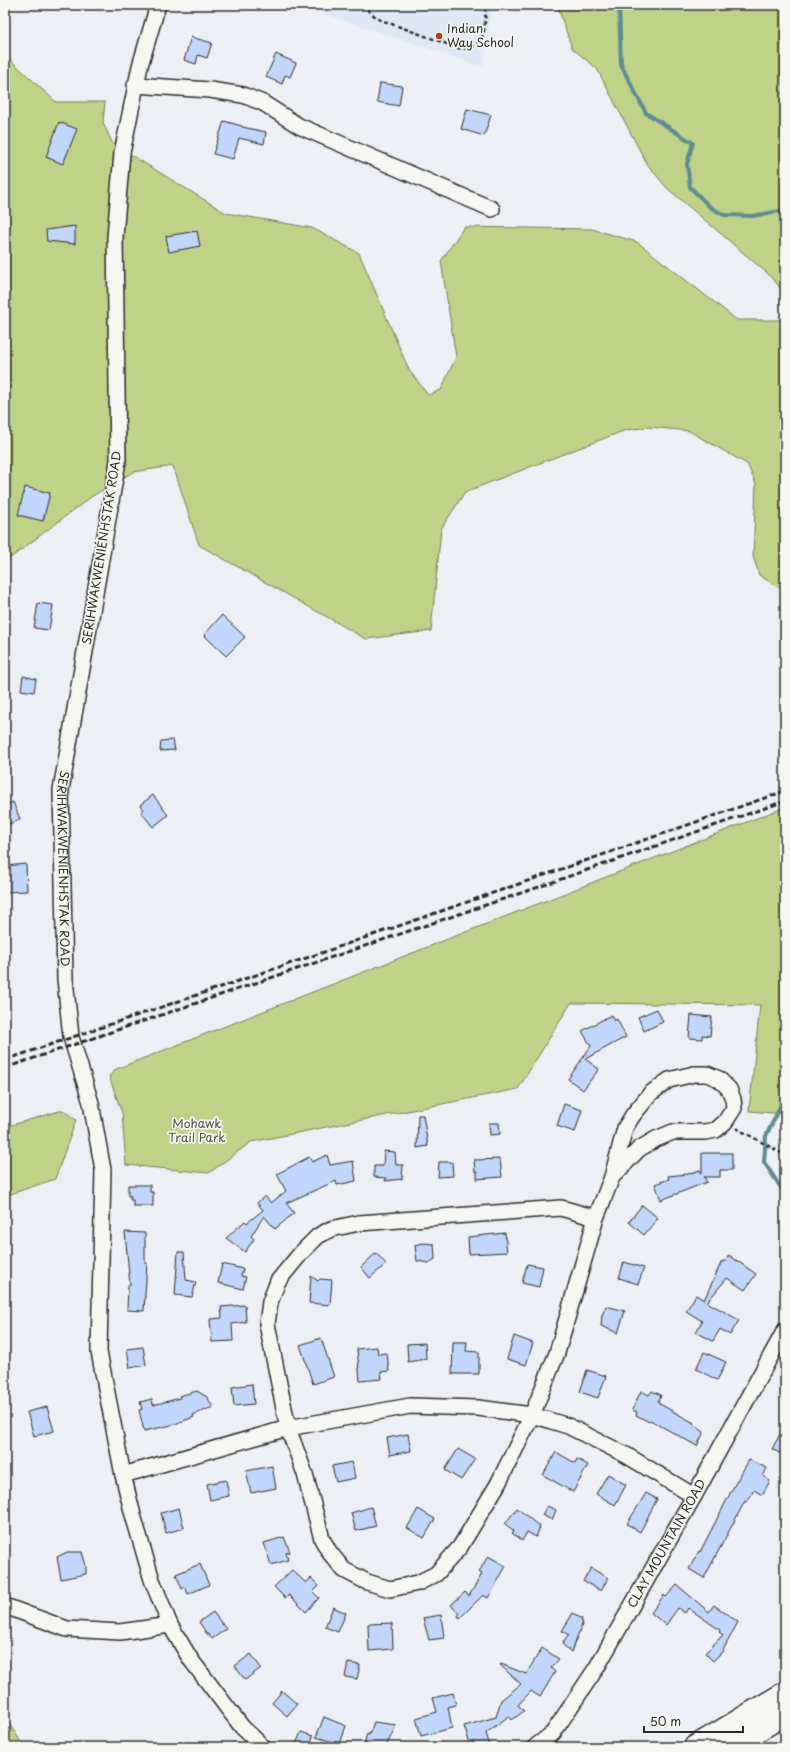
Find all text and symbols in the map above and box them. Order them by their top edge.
place label: Indian Way School [447,19,514,51]
marker: Indian Way School [434,31,444,41]
street label: SERIHWAKWENIÉNHSTAK ROAD [77,450,125,646]
street label: SERIHWAKWENIÉNHSTAK ROAD [53,769,75,967]
park label: Mohawk Trail Park [168,1114,226,1146]
street label: CLAY MOUNTAIN ROAD [622,1475,710,1611]
scale bar [644,1708,743,1734]
text: 50 m [650,1712,681,1730]

